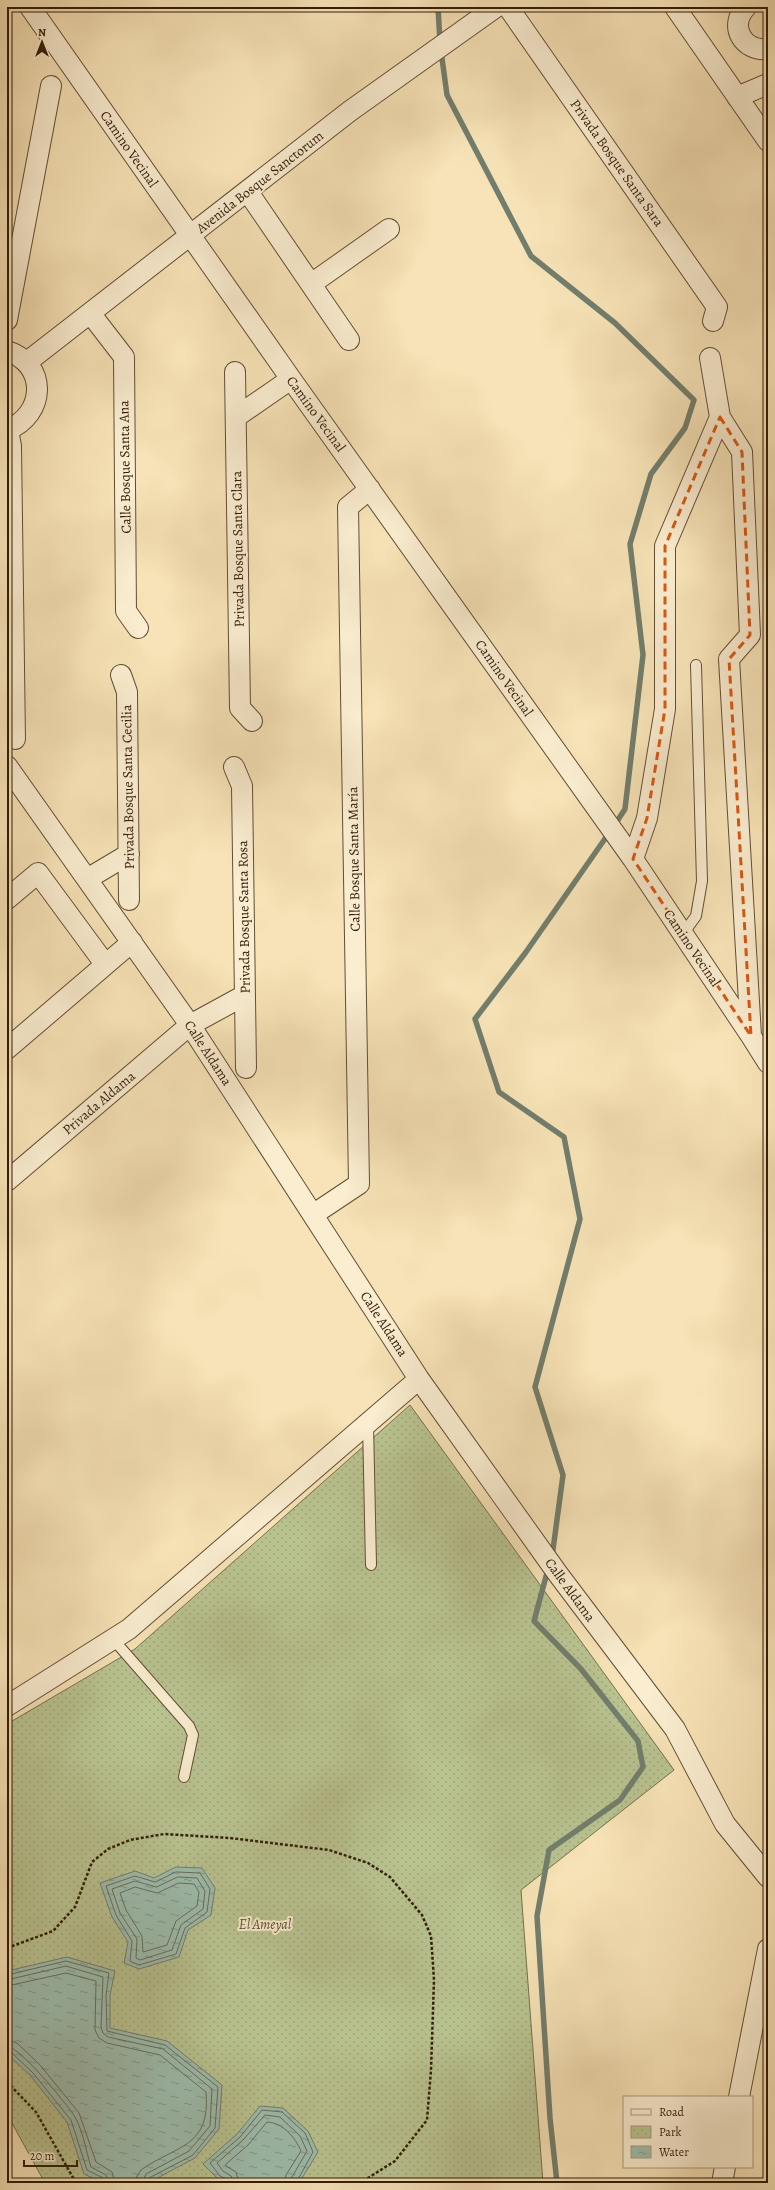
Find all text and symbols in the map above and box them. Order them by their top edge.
north arrow [22,22,62,62]
text: N [38,25,46,40]
street label: Privada Bosque Santa Sara [566,95,669,231]
street label: Camino Vecinal [96,107,163,192]
street label: Avenida Bosque Sanctorum [192,126,328,238]
street label: Camino Vecinal [282,372,350,456]
street label: Calle Bosque Santa Ana [114,400,136,534]
street label: Privada Bosque Santa Clara [227,470,249,627]
street label: Camino Vecinal [471,636,538,721]
street label: Privada Bosque Santa Cecilia [117,704,139,869]
street label: Calle Bosque Santa María [343,786,365,932]
street label: Privada Bosque Santa Rosa [233,840,255,994]
street label: Camino Vecinal [659,906,725,991]
street label: Calle Aldama [180,1017,237,1090]
street label: Privada Aldama [59,1067,140,1139]
street label: Calle Aldama [356,1288,413,1361]
street label: Calle Aldama [540,1554,600,1626]
park label: El Ameyal [239,1915,292,1934]
legend [623,2096,753,2168]
text: Road [659,2104,685,2120]
text: Park [659,2124,682,2140]
scale bar [24,2142,77,2168]
text: Water [658,2144,689,2160]
text: 20 m [30,2148,54,2164]

